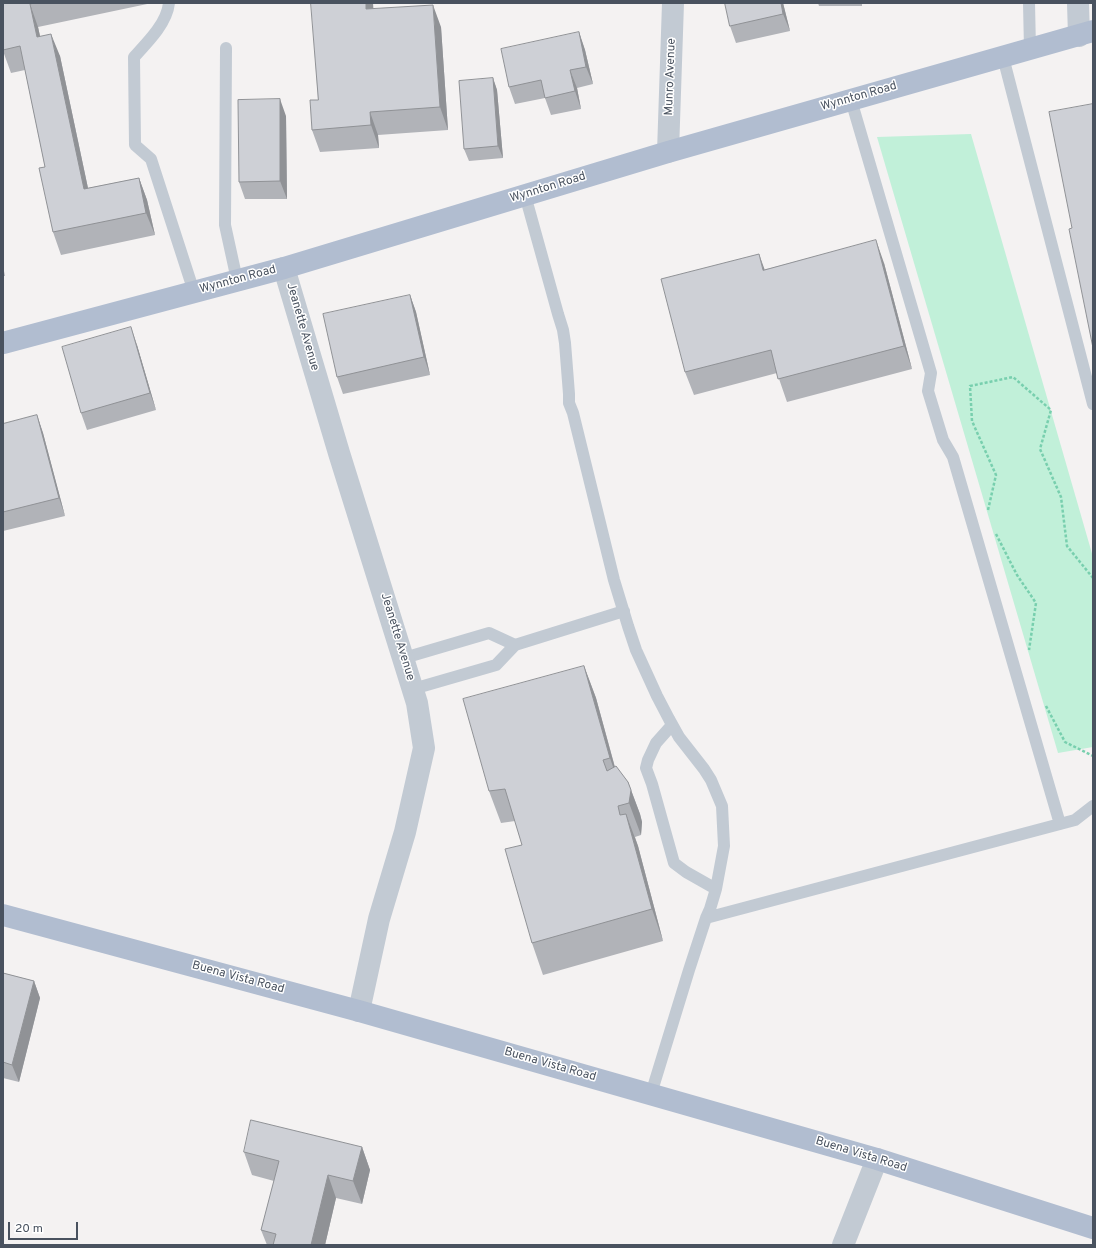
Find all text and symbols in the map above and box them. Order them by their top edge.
street label: Munro Avenue [662,38,680,116]
street label: Wynnton Road [819,79,899,115]
street label: Wynnton Road [508,170,588,206]
street label: Wynnton Road [198,263,278,297]
street label: Jeanette Avenue [283,281,321,373]
street label: Jeanette Avenue [377,591,417,683]
street label: Buena Vista Road [190,959,286,997]
street label: Buena Vista Road [502,1045,598,1085]
street label: Buena Vista Road [814,1134,908,1176]
scale bar [10,1214,80,1240]
text: 20 m [15,1221,43,1237]

